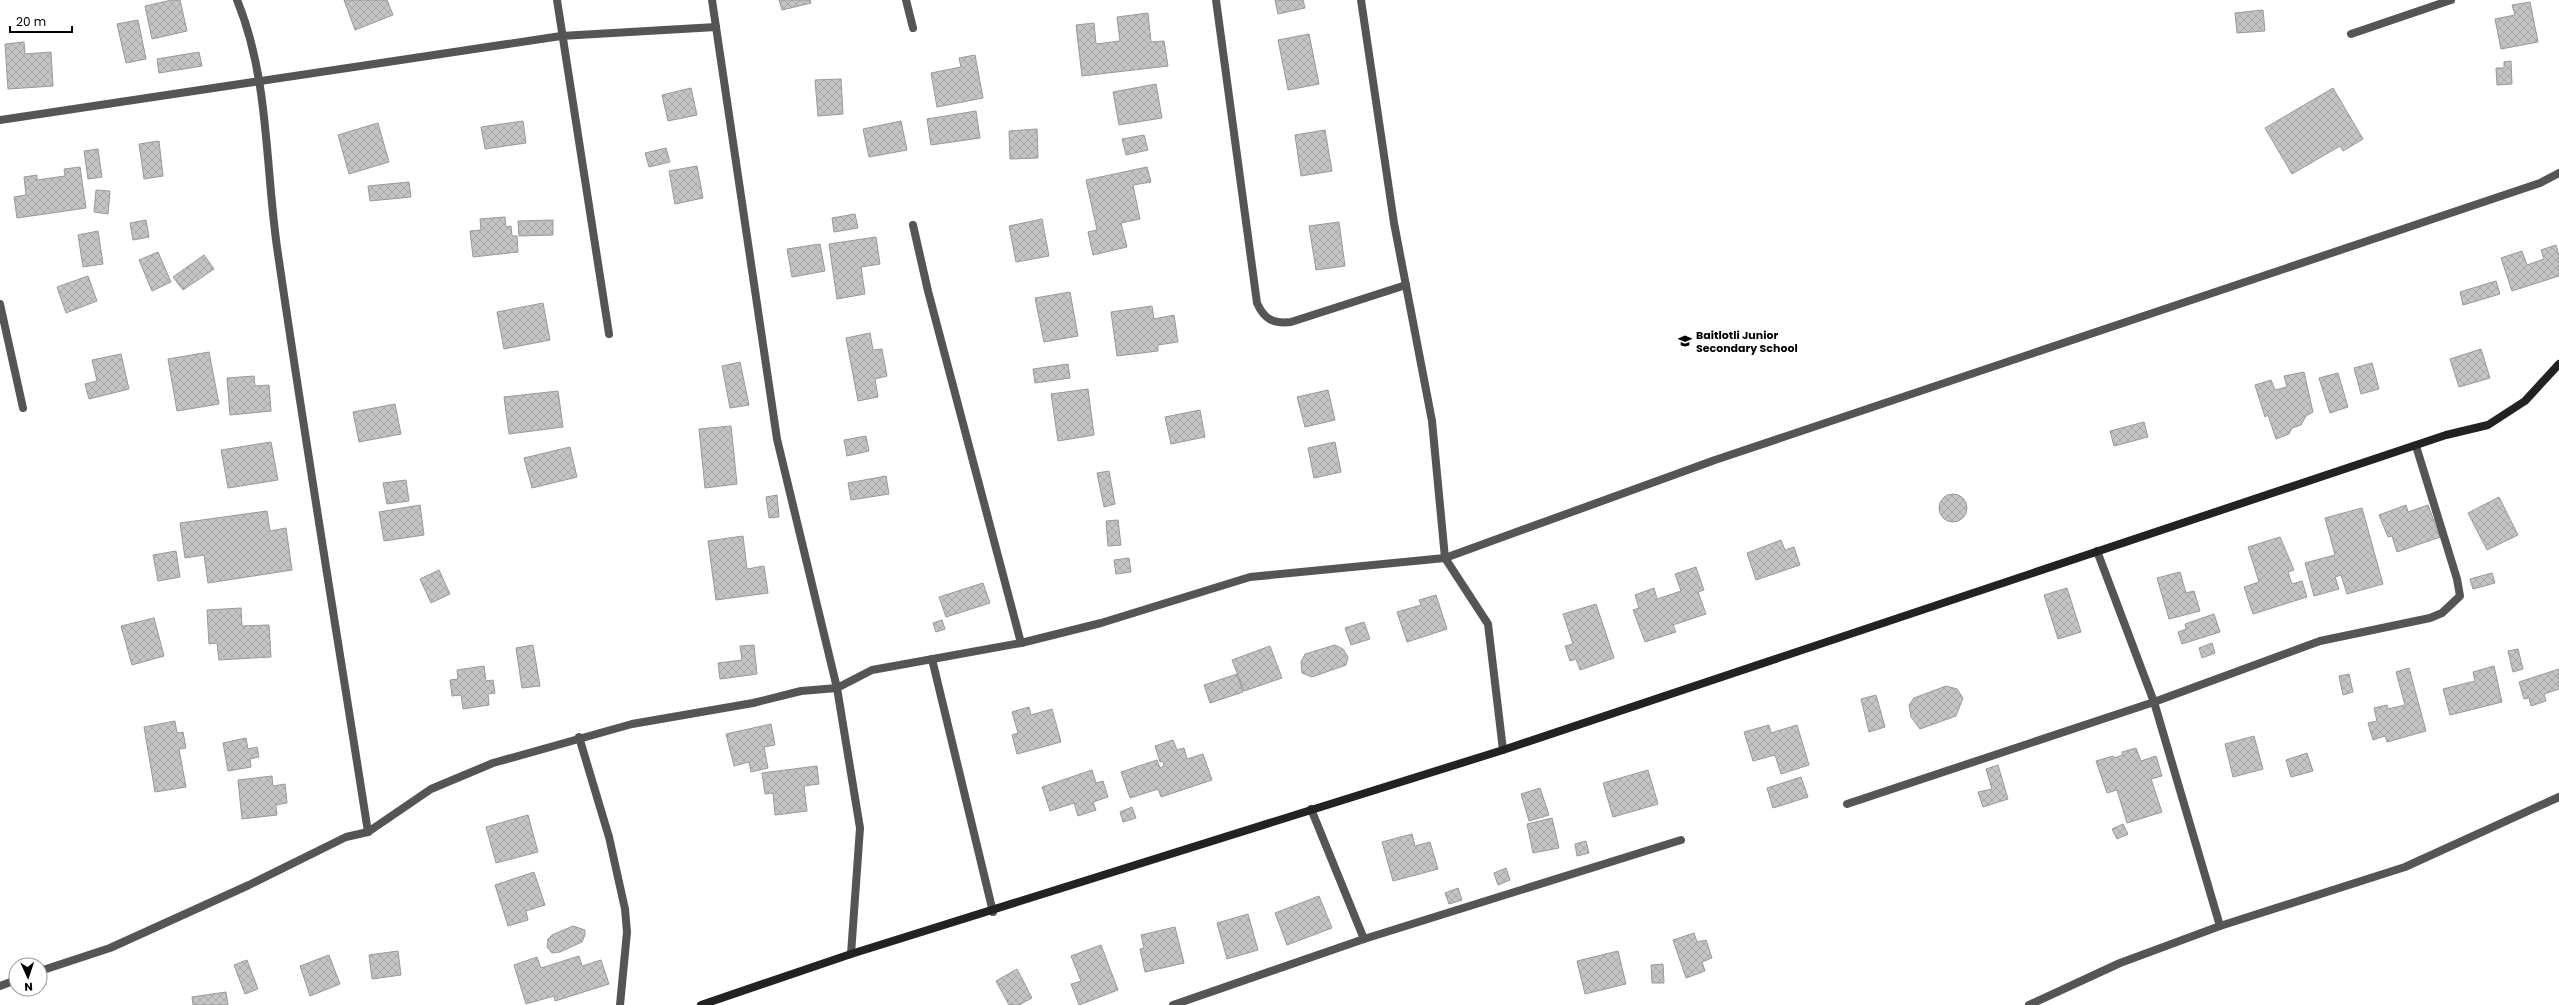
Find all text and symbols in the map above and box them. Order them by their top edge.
scale bar [10,8,72,34]
text: 20 m [16,13,46,30]
place label: Baitlotli Junior Secondary School [1696,327,1798,356]
school or university icon: Baitlotli Junior Secondary School [1677,333,1693,349]
north arrow [8,957,48,997]
text: N [24,979,33,995]

